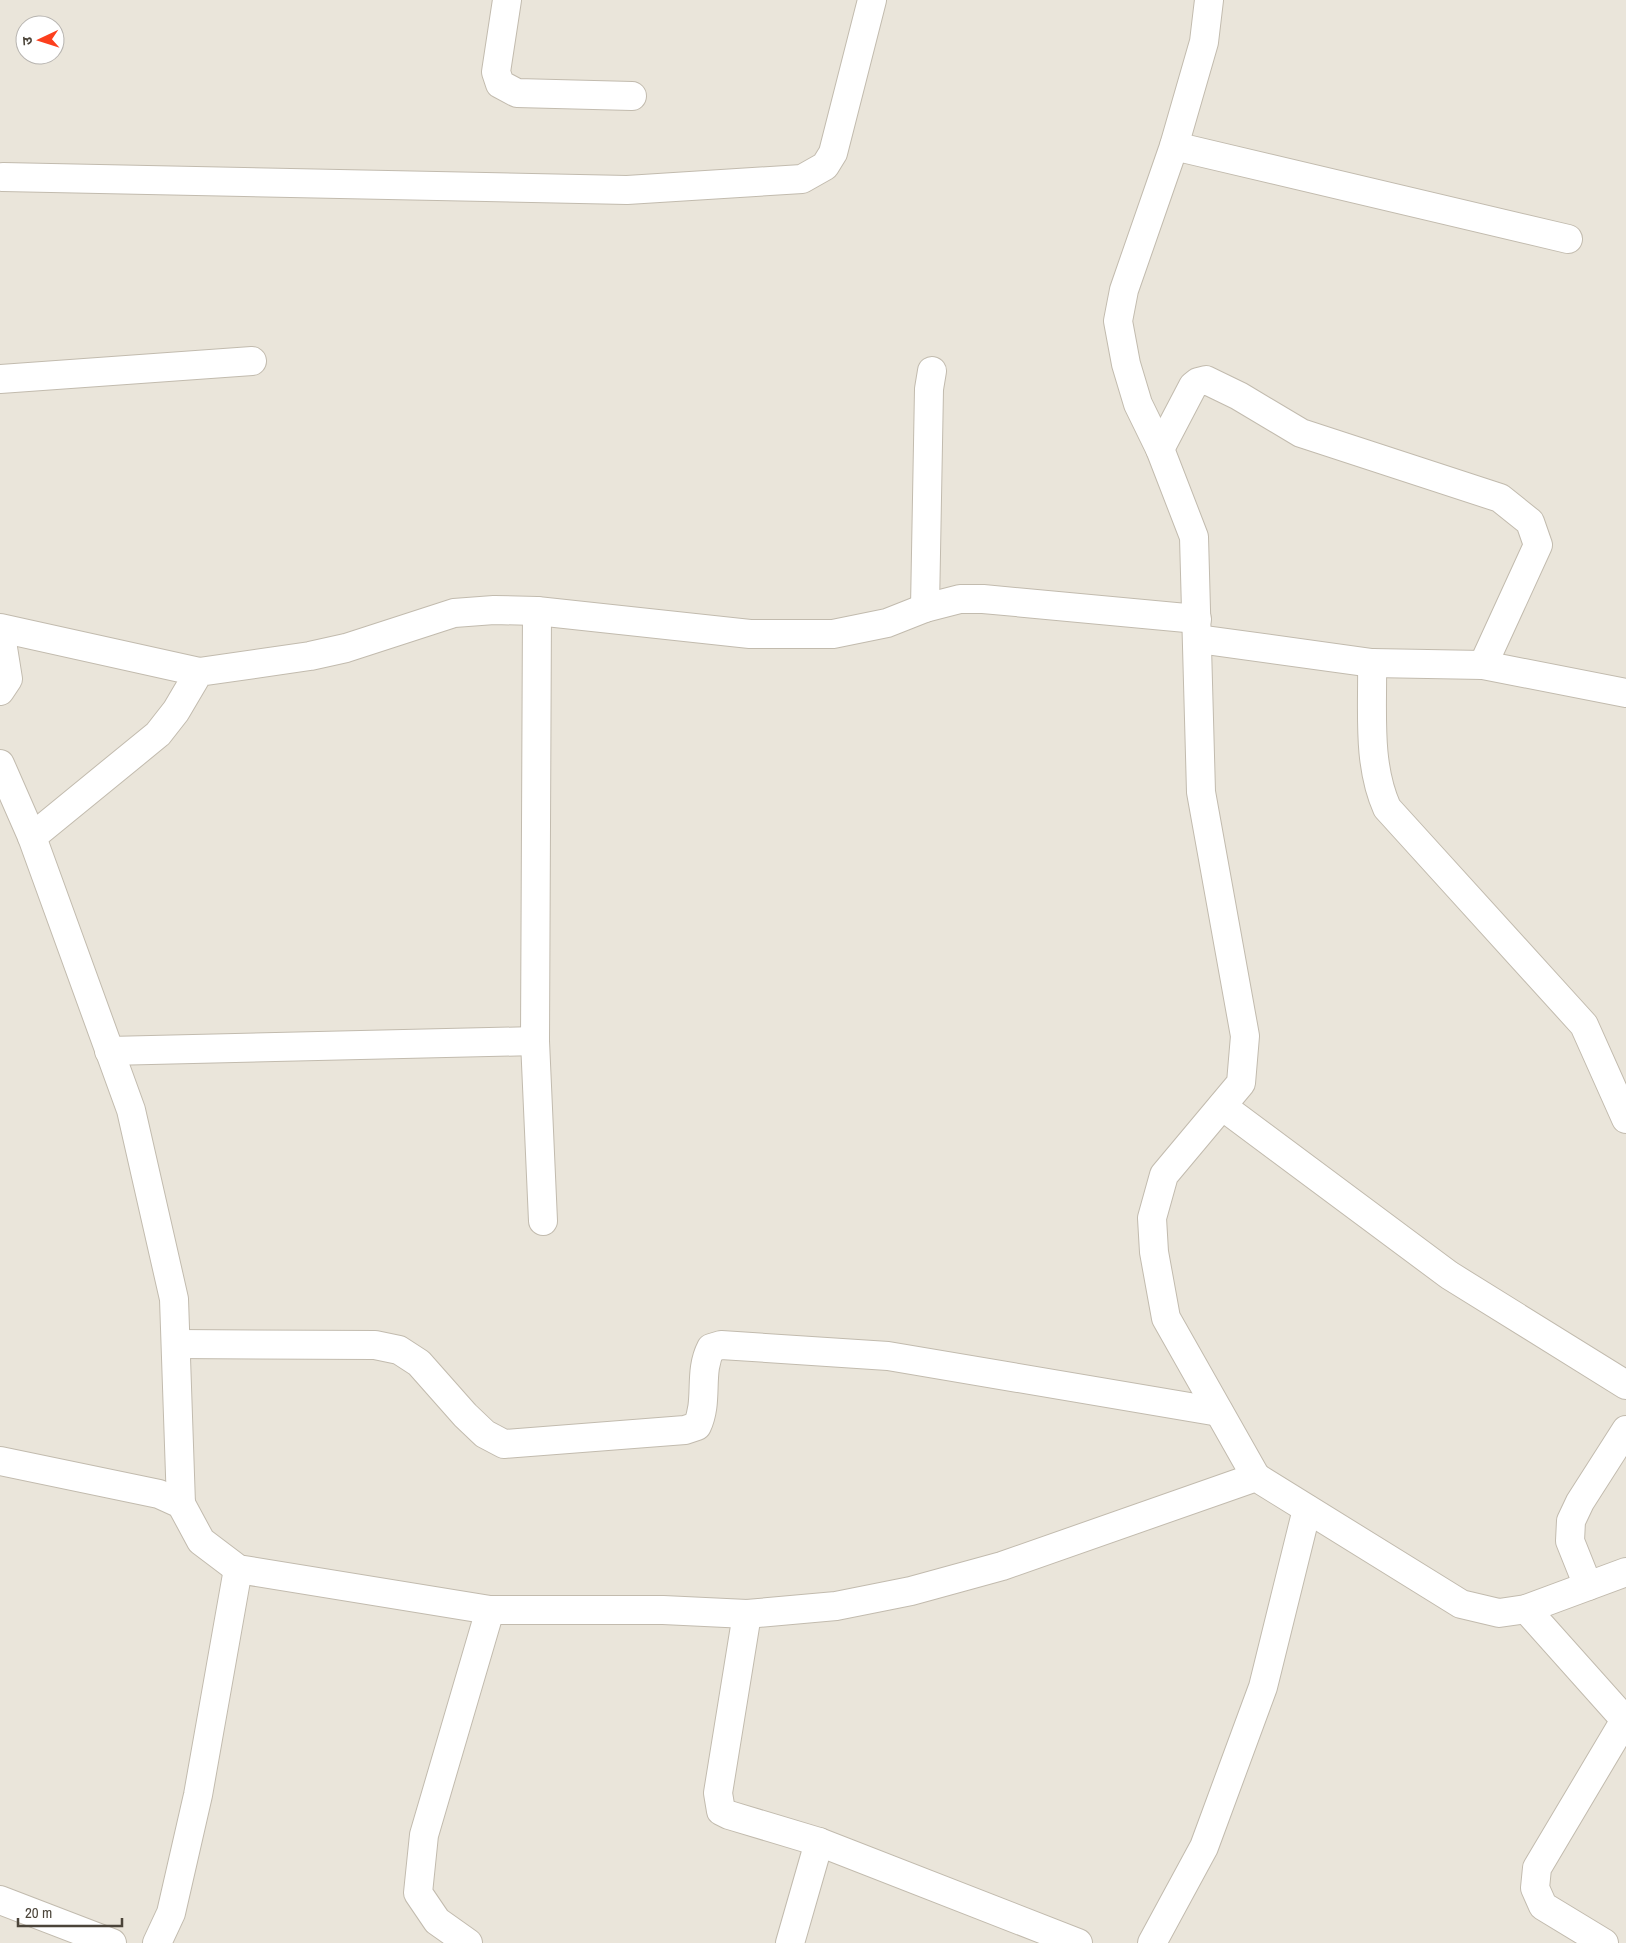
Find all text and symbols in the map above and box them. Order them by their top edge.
north arrow [15,15,65,65]
text: उ [18,35,36,46]
scale bar [18,1896,121,1928]
text: 20 m [25,1902,52,1923]

